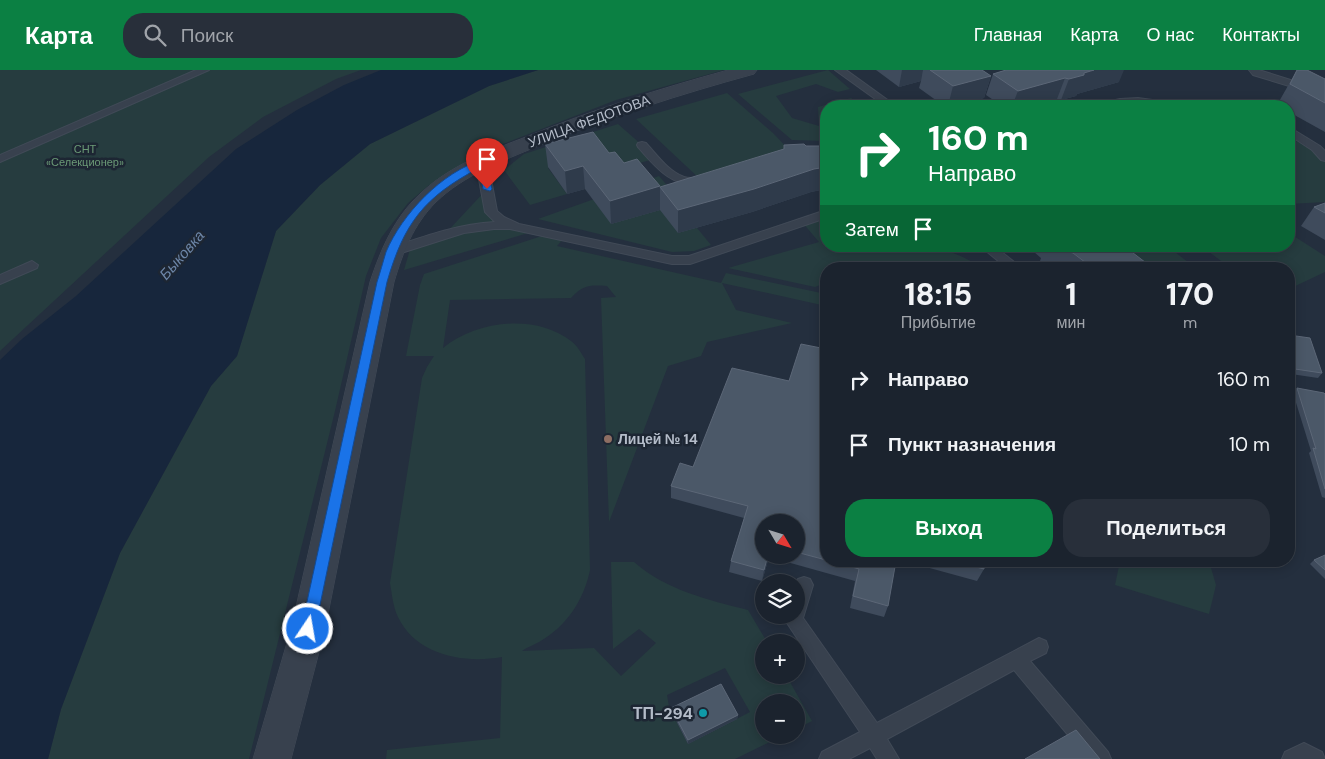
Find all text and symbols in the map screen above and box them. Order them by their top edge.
search box [123,13,473,58]
text: Карта [25,20,93,51]
icon: search [141,21,169,49]
text: Поиск [181,23,233,48]
text: Главная [974,23,1042,47]
text: Карта [1070,23,1119,47]
text: О нас [1147,23,1194,47]
text: Контакты [1222,23,1300,47]
street label: УЛИЦА ФЕДОТОВА [526,90,653,151]
text: 160 m [928,115,1029,161]
icon: right [845,120,910,185]
pin [466,138,508,189]
park label: СНТ «Селекционер» [46,142,124,169]
icon: arrive [473,145,501,173]
text: Направо [928,159,1016,188]
icon: arrive [909,215,937,243]
text: Затем [845,217,899,242]
water label: Быковка [155,226,209,284]
text: 18:15 [904,275,972,314]
text: 1 [1065,275,1077,314]
text: 170 [1166,275,1214,314]
text: Прибытие [901,312,976,333]
text: мин [1057,312,1085,333]
text: m [1183,312,1197,333]
icon: right [845,366,873,394]
text: Направо [888,367,969,392]
text: 160 m [1217,367,1270,392]
place label: Лицей № 14 [618,430,698,448]
icon: arrive [845,431,873,459]
text: Пункт назначения [888,432,1056,457]
text: 10 m [1229,432,1270,457]
marker: Лицей № 14 [602,433,614,445]
button: Выход [845,499,1053,557]
button: Поделиться [1063,499,1270,557]
north arrow [755,514,805,564]
map controls [755,514,805,744]
button: layers [755,574,805,624]
position arrow [281,602,333,654]
button: + [755,634,805,684]
button: − [755,694,805,744]
place label: ТП-294 [633,703,693,724]
marker: ТП-294 [697,707,709,719]

